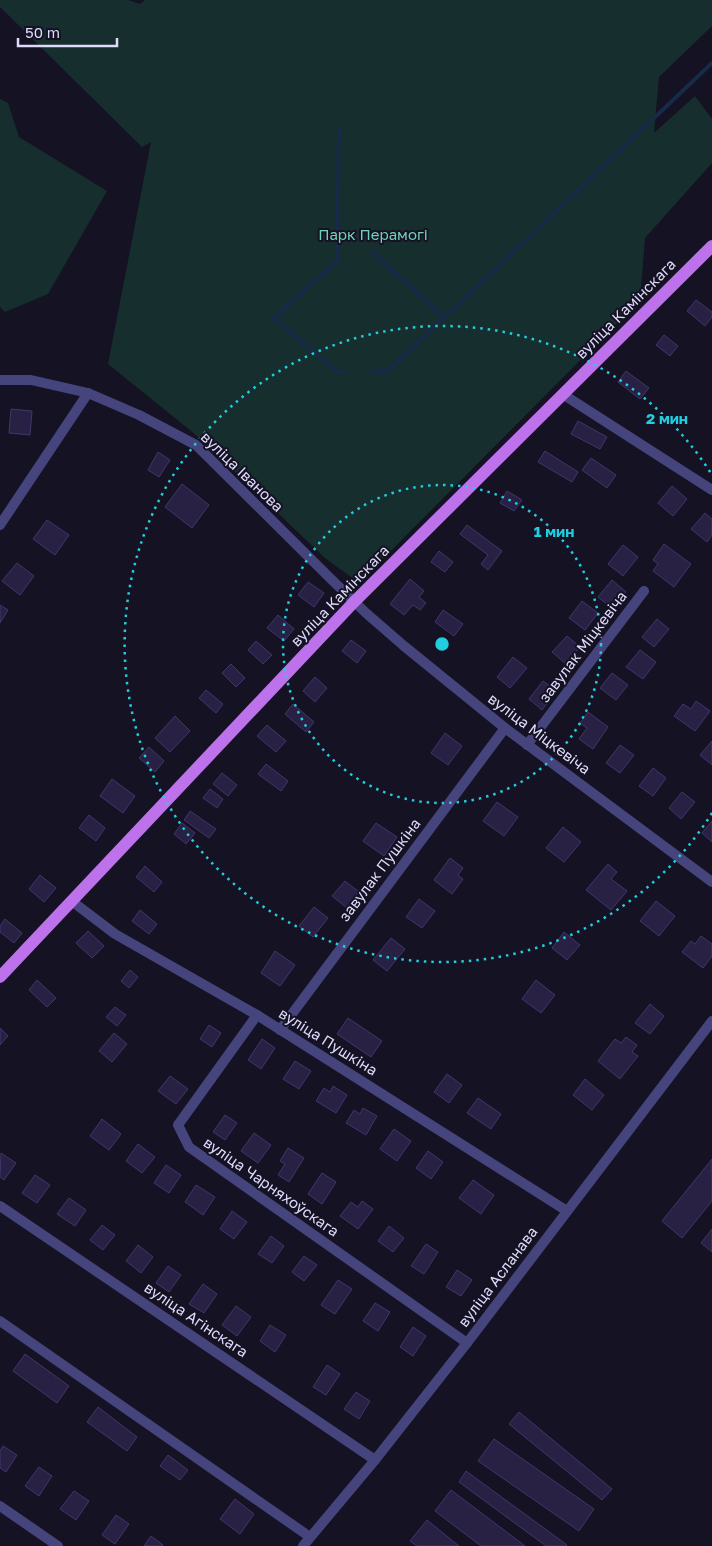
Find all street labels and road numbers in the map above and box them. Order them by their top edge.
street label: вуліца Камінскага [572,255,679,362]
street label: вуліца Іванова [198,427,288,515]
street label: вуліца Камінскага [286,541,392,650]
street label: завулак Міцкевіча [534,587,630,706]
street label: вуліца Міцкевіча [485,689,594,777]
street label: завулак Пушкіна [335,814,424,924]
street label: вуліца Пушкіна [276,1004,381,1079]
street label: вуліца Чарняхоўскага [200,1133,343,1240]
street label: вуліца Асланава [454,1223,541,1330]
street label: вуліца Агінскага [141,1278,252,1360]

